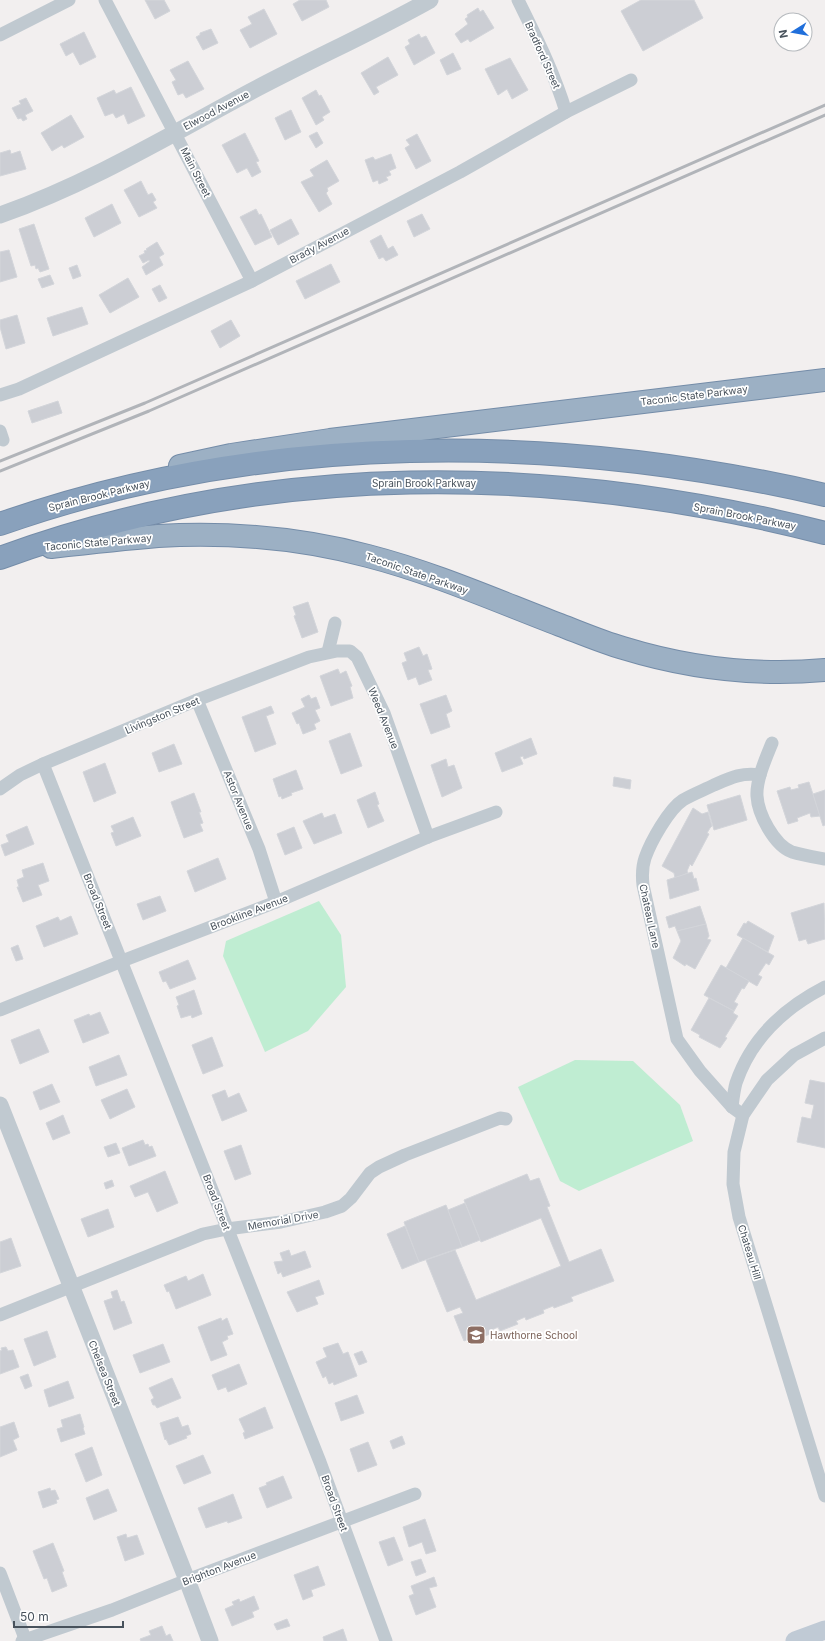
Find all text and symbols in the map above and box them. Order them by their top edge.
north arrow [773,12,813,52]
street label: Bradford Street [523,20,563,91]
text: N [776,28,791,39]
street label: Elwood Avenue [181,88,251,132]
street label: Main Street [178,145,214,199]
street label: Brady Avenue [287,224,351,266]
street label: Taconic State Parkway [640,382,749,408]
street label: Sprain Brook Parkway [47,476,151,513]
street label: Sprain Brook Parkway [372,477,476,489]
street label: Sprain Brook Parkway [693,500,798,532]
street label: Taconic State Parkway [44,531,153,553]
street label: Taconic State Parkway [364,550,470,596]
street label: Weed Avenue [366,686,402,751]
street label: Livingston Street [123,694,202,736]
street label: Astor Avenue [222,769,256,832]
street label: Broad Street [81,871,115,931]
street label: Chateau Lane [637,883,663,949]
street label: Brookline Avenue [209,892,290,932]
street label: Broad Street [201,1172,233,1232]
street label: Memorial Drive [247,1208,319,1232]
street label: Chateau Hill [736,1223,764,1281]
school or university icon: Hawthorne School [465,1324,487,1346]
place label: Hawthorne School [490,1329,577,1341]
street label: Chelsea Street [86,1339,124,1408]
street label: Broad Street [319,1473,351,1533]
street label: Brighton Avenue [180,1548,258,1588]
scale bar [14,1603,123,1629]
text: 50 m [20,1609,49,1624]

